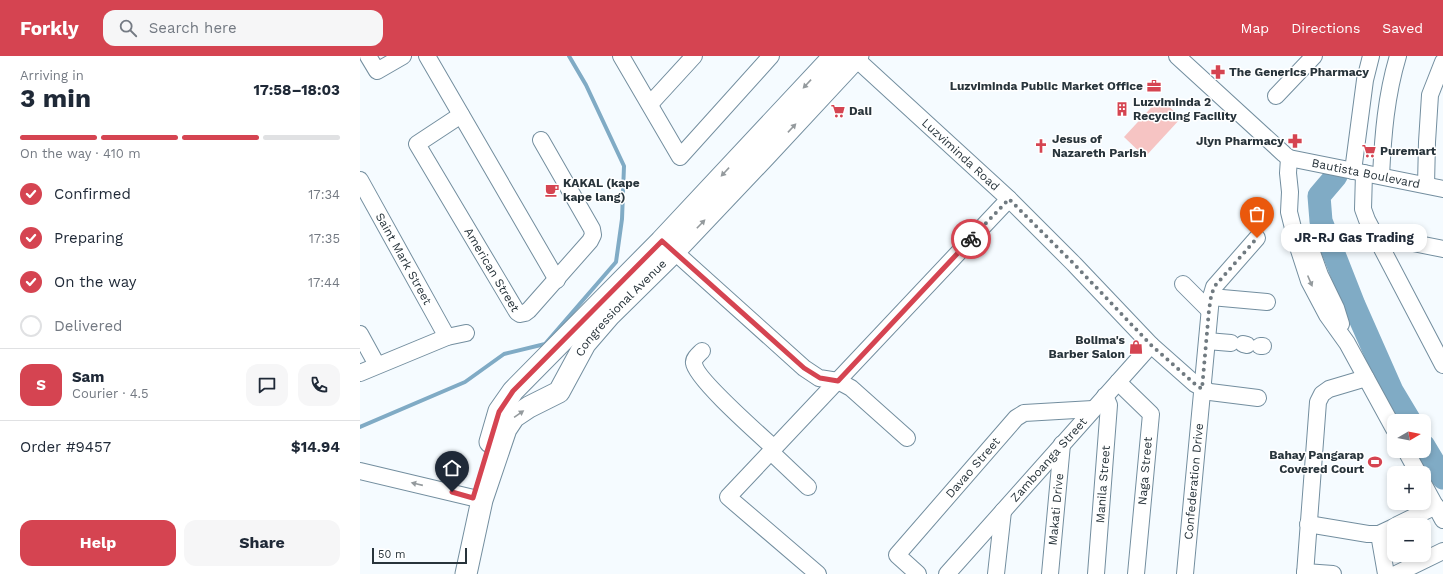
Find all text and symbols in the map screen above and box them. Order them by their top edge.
search box [103,10,383,46]
text: Forkly [20,17,79,40]
icon: search [117,17,139,39]
text: Search here [149,19,237,37]
text: Map [1241,20,1269,36]
text: Directions [1291,20,1360,36]
text: Saved [1382,20,1423,36]
pharmacy icon: The Generics Pharmacy [1210,64,1226,80]
place label: The Generics Pharmacy [1229,65,1369,79]
text: Arriving in [20,68,84,83]
office icon: Luzviminda Public Market Office [1146,78,1162,94]
place label: Luzviminda Public Market Office [950,79,1143,93]
one-way arrow [803,80,812,89]
text: 17:58–18:03 [253,81,340,99]
text: 3 min [20,83,91,113]
place label: Luzviminda 2 Recycling Facility [1133,95,1237,123]
building icon: Luzviminda 2 Recycling Facility [1114,101,1130,117]
supermarket icon: Dali [830,103,846,119]
place label: Dali [849,104,872,118]
street label: Luzviminda Road [919,116,1002,194]
one-way arrow [787,123,796,133]
place label: Jesus of Nazareth Parish [1052,132,1147,160]
pharmacy icon: Jlyn Pharmacy [1287,133,1303,149]
place label: Jlyn Pharmacy [1196,134,1284,148]
church icon: Jesus of Nazareth Parish [1033,138,1049,154]
supermarket icon: Puremart [1361,143,1377,159]
place label: Puremart [1380,144,1437,158]
text: On the way · 410 m [20,146,141,161]
street label: Bautista Boulevard [1311,156,1421,191]
one-way arrow [720,167,729,178]
place label: KAKAL (kape kape lang) [563,176,640,204]
cafe icon: KAKAL (kape kape lang) [544,182,560,198]
icon: check [20,183,42,205]
text: Confirmed [54,185,131,203]
text: 17:34 [308,187,340,202]
pin [1240,197,1274,238]
icon: bag [1246,203,1268,225]
street label: Saint Mark Street [373,210,435,307]
one-way arrow [696,219,706,229]
courier [951,219,991,259]
callout: JR-RJ Gas Trading [1281,224,1427,252]
street label: American Street [461,225,522,314]
icon: check [20,227,42,249]
icon: bike [960,228,982,250]
text: Preparing [54,229,123,247]
text: JR-RJ Gas Trading [1294,230,1414,245]
text: 17:35 [309,231,340,246]
street label: Congressional Avenue [573,256,669,359]
icon: check [20,271,42,293]
text: On the way [54,273,136,291]
text: 17:44 [308,275,340,290]
one-way arrow [1307,276,1313,287]
text: Delivered [54,317,122,335]
place label: Bolima's Barber Salon [1049,333,1126,361]
shop icon: Bolima's Barber Salon [1128,339,1144,355]
button: chat [246,364,288,406]
button: phone [298,364,340,406]
text: Sam [72,368,104,386]
text: S [36,376,46,394]
text: Courier · 4.5 [72,386,149,401]
one-way arrow [514,410,524,418]
north arrow [1387,414,1431,458]
map controls [1387,414,1431,562]
street label: Zamboanga Street [1008,415,1090,505]
street label: Confederation Drive [1181,422,1206,540]
street label: Davao Street [943,435,1003,501]
street label: Naga Street [1135,436,1155,506]
text: Order #9457 [20,438,111,456]
text: $14.94 [291,438,340,456]
street label: Manila Street [1093,445,1113,524]
place label: Bahay Pangarap Covered Court [1269,448,1365,476]
pin [435,451,469,492]
sports icon: Bahay Pangarap Covered Court [1367,454,1383,470]
icon: home [441,457,463,479]
button: + [1387,466,1431,510]
street label: Makati Drive [1046,472,1066,546]
one-way arrow [411,481,423,487]
button: − [1387,518,1431,562]
button: Help [20,520,176,566]
button: Share [184,520,340,566]
scale bar [372,546,467,565]
text: 50 m [378,548,405,561]

